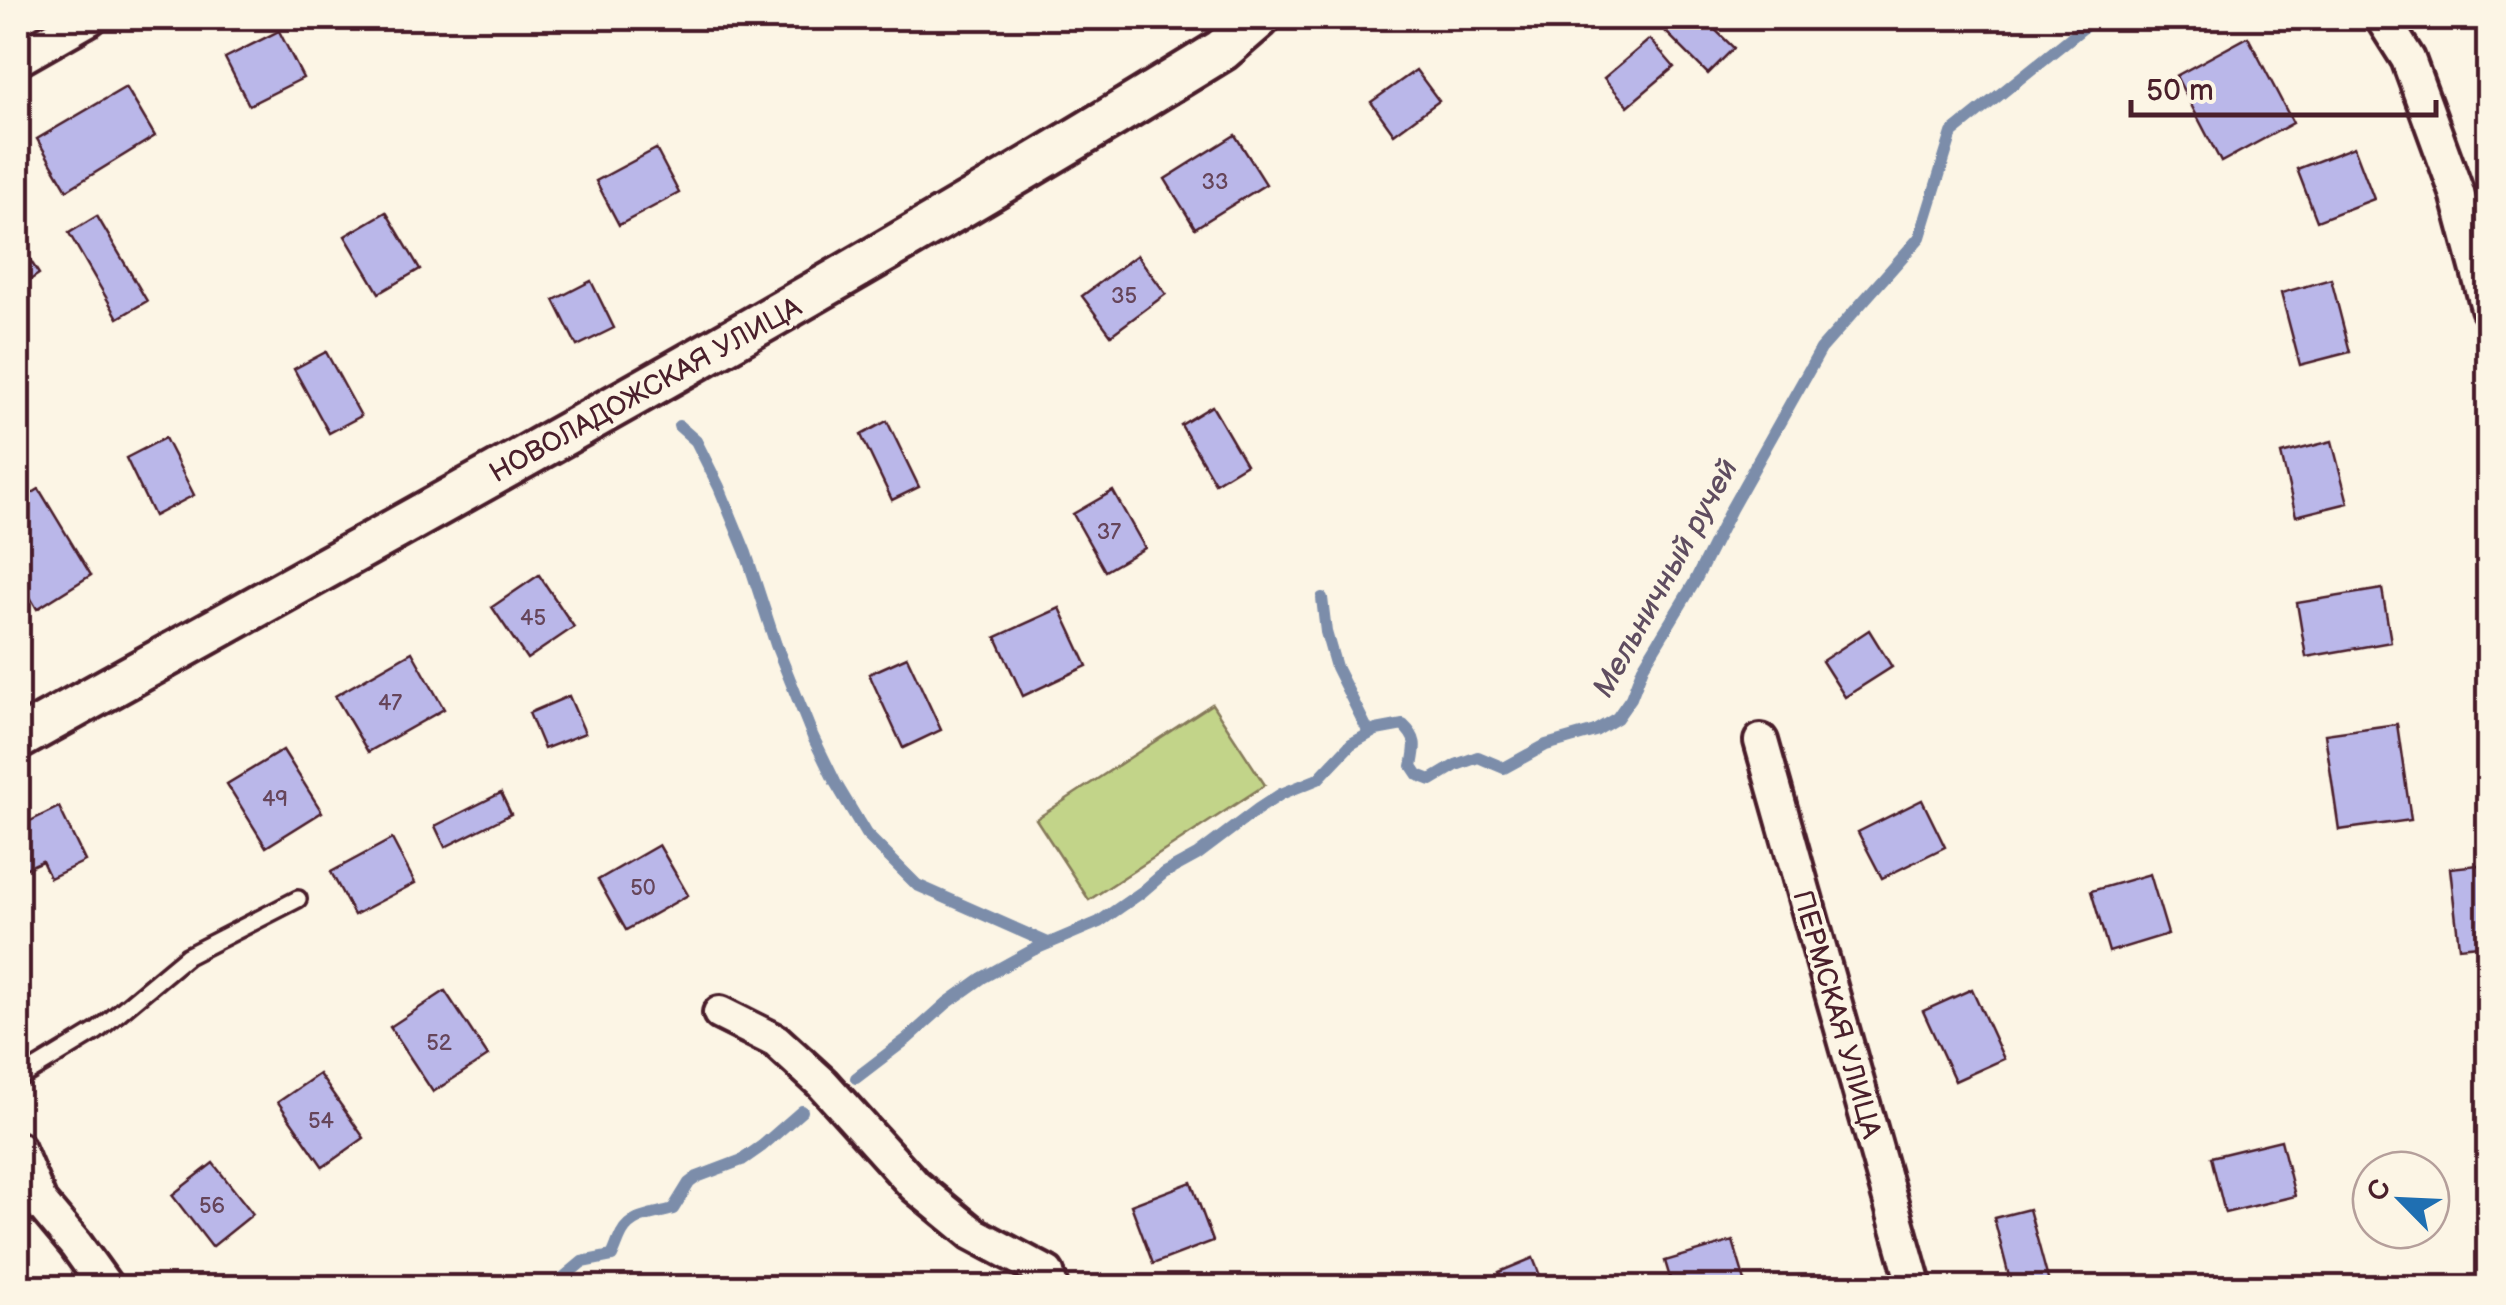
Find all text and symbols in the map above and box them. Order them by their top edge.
scale bar [2131,55,2436,117]
text: 50 m [2146,73,2214,109]
house number: 33 [1201,169,1229,196]
house number: 35 [1111,283,1137,310]
street label: НОВОЛАДОЖСКАЯ УЛИЦА [484,290,808,490]
water label: Мельничный ручей [1585,453,1746,704]
house number: 37 [1097,519,1121,546]
house number: 45 [520,605,546,632]
house number: 47 [378,690,402,717]
house number: 49 [262,786,288,813]
house number: 50 [630,875,656,902]
street label: ПЕРМСКАЯ УЛИЦА [1785,887,1888,1143]
house number: 52 [426,1030,452,1057]
house number: 54 [308,1108,335,1135]
north arrow [2351,1150,2451,1250]
text: С [2360,1174,2399,1206]
house number: 56 [199,1193,225,1220]

